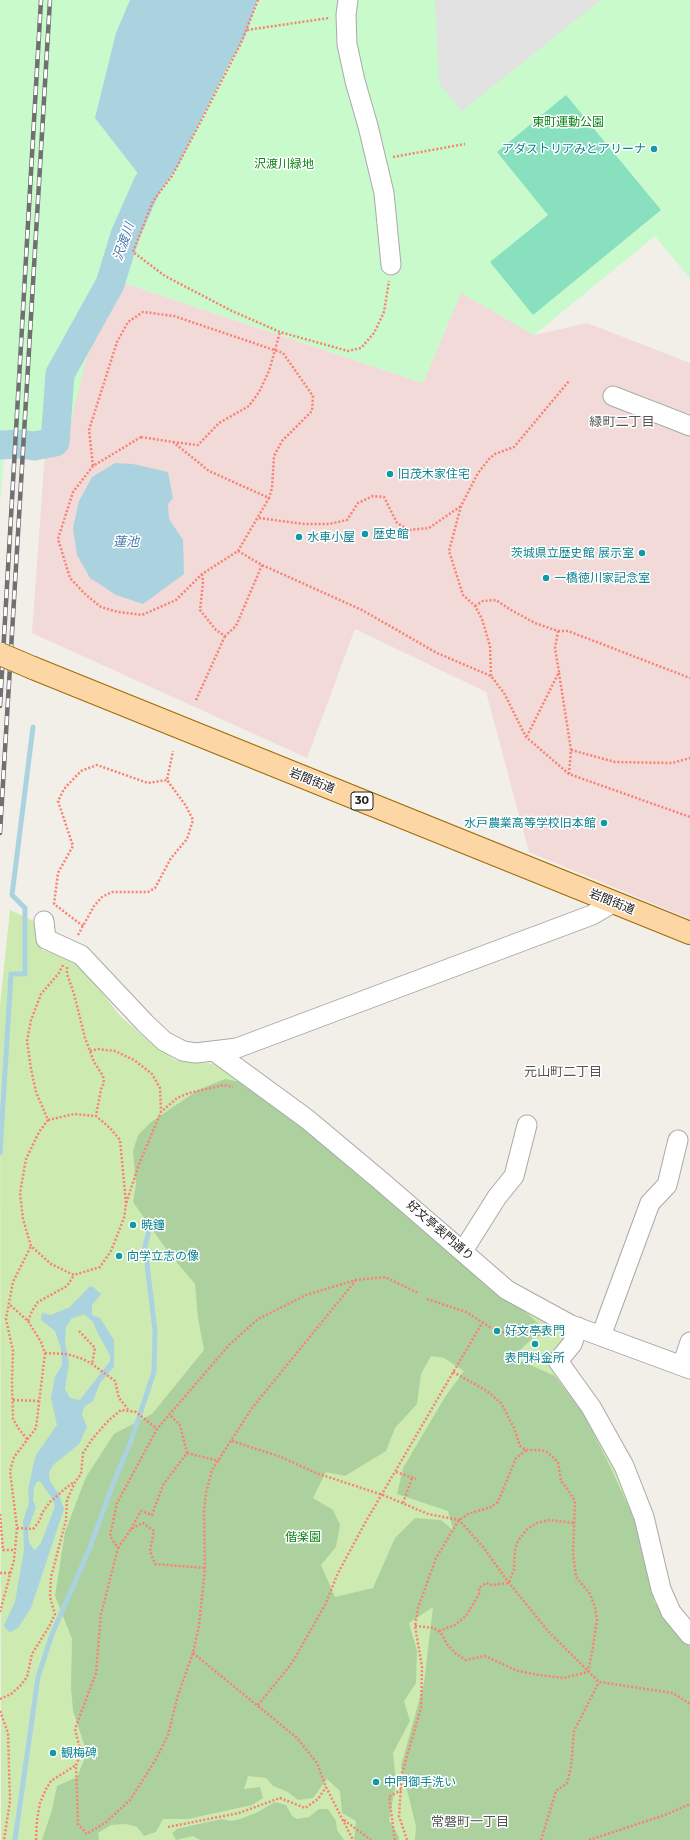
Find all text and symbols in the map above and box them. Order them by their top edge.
park label: 東町運動公園 [532,115,604,129]
place label: アダストリアみとアリーナ [502,142,646,156]
marker: アダストリアみとアリーナ [649,144,659,154]
park label: 沢渡川緑地 [254,157,314,171]
water label: 沢渡川 [110,221,138,263]
district label: 緑町二丁目 [590,414,654,430]
place label: 旧茂木家住宅 [398,467,470,481]
marker: 旧茂木家住宅 [385,469,395,479]
place label: 歴史館 [373,527,409,541]
marker: 歴史館 [360,529,370,539]
place label: 水車小屋 [307,530,355,544]
marker: 水車小屋 [294,532,304,542]
water label: 蓮池 [113,534,139,550]
place label: 茨城県立歴史館 展示室 [511,546,634,560]
marker: 茨城県立歴史館 展示室 [637,548,647,558]
place label: 一橋徳川家記念室 [554,571,650,585]
marker: 一橋徳川家記念室 [541,573,551,583]
street label: 岩間街道 [287,765,337,797]
road number: 30 [351,792,373,810]
place label: 水戸農業高等学校旧本館 [464,816,596,830]
marker: 水戸農業高等学校旧本館 [599,818,609,828]
street label: 岩間街道 [587,886,637,918]
district label: 元山町二丁目 [524,1064,602,1080]
street label: 好文亭表門通り [404,1198,476,1264]
place label: 暁鐘 [141,1218,165,1232]
marker: 暁鐘 [128,1220,138,1230]
place label: 向学立志の像 [127,1249,199,1263]
marker: 向学立志の像 [114,1251,124,1261]
place label: 好文亭表門 [505,1324,565,1338]
marker: 好文亭表門 [492,1326,502,1336]
marker: 表門料金所 [530,1339,540,1349]
place label: 表門料金所 [505,1351,565,1365]
park label: 偕楽園 [285,1530,321,1544]
place label: 観梅碑 [61,1746,97,1760]
marker: 観梅碑 [48,1748,58,1758]
place label: 中門御手洗い [384,1775,456,1789]
marker: 中門御手洗い [371,1777,381,1787]
district label: 常磐町一丁目 [431,1814,509,1830]

